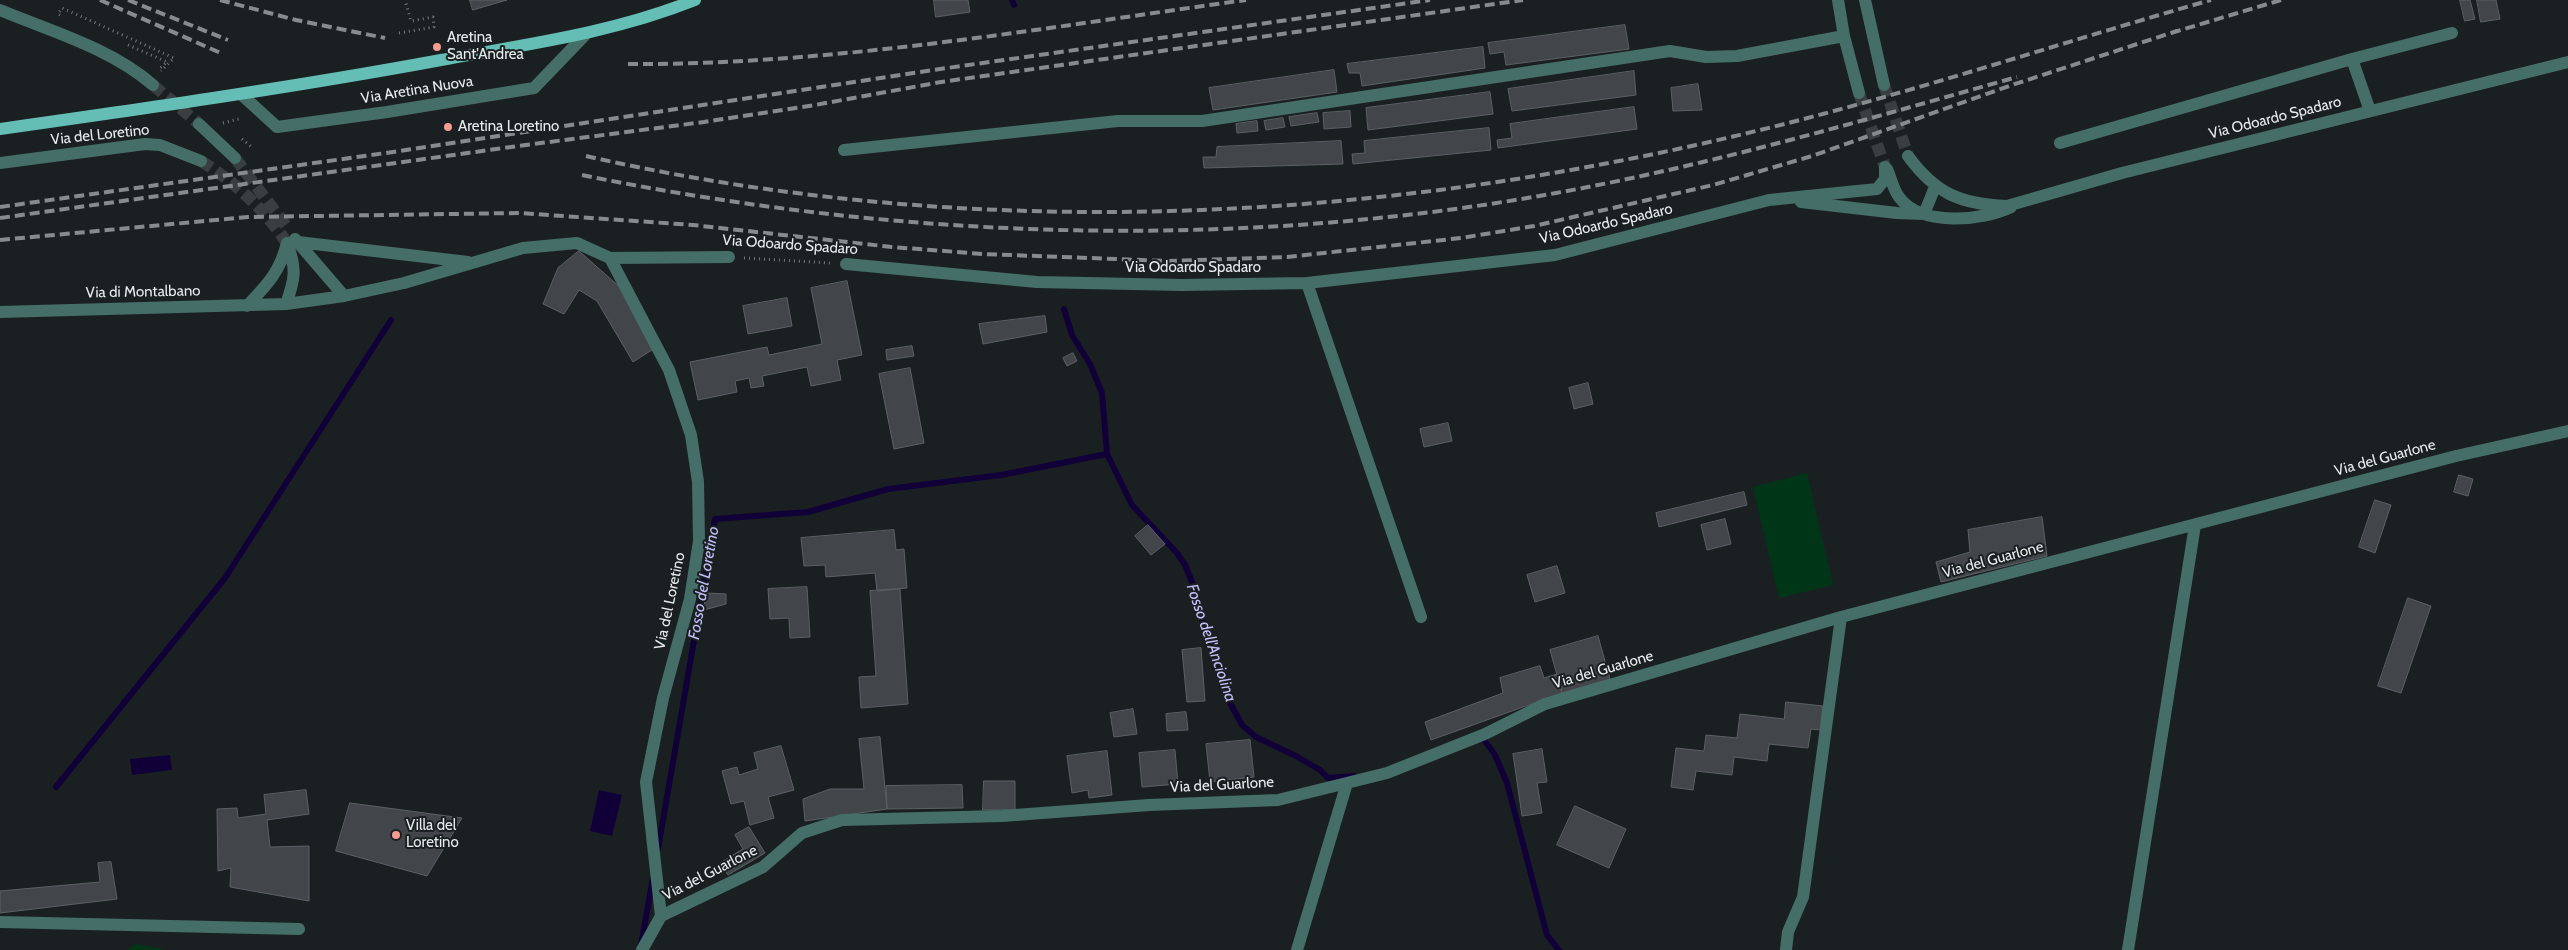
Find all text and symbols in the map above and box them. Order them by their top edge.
place label: Aretina Sant'Andrea [447,29,524,64]
marker: Aretina Sant'Andrea [431,41,443,53]
street label: Via Aretina Nuova [360,72,474,108]
street label: Via Odoardo Spadaro [2207,93,2343,143]
place label: Aretina Loretino [458,118,559,136]
street label: Via del Loretino [50,121,150,149]
marker: Aretina Loretino [442,121,454,133]
street label: Via Odoardo Spadaro [1538,200,1674,248]
street label: Via Odoardo Spadaro [722,231,858,259]
street label: Via Odoardo Spadaro [1125,259,1261,277]
street label: Via di Montalbano [85,282,201,302]
street label: Via del Guarlone [2332,436,2438,480]
water label: Fosso del Loretino [685,525,723,641]
street label: Via del Guarlone [1940,538,2046,582]
street label: Via del Loretino [651,551,689,651]
water label: Fosso dell'Anciolina [1182,581,1240,705]
street label: Via del Guarlone [1551,647,1655,693]
street label: Via del Guarlone [1170,773,1274,797]
place label: Villa del Loretino [406,817,459,852]
marker: Villa del Loretino [390,829,402,841]
street label: Via del Guarlone [660,841,760,905]

